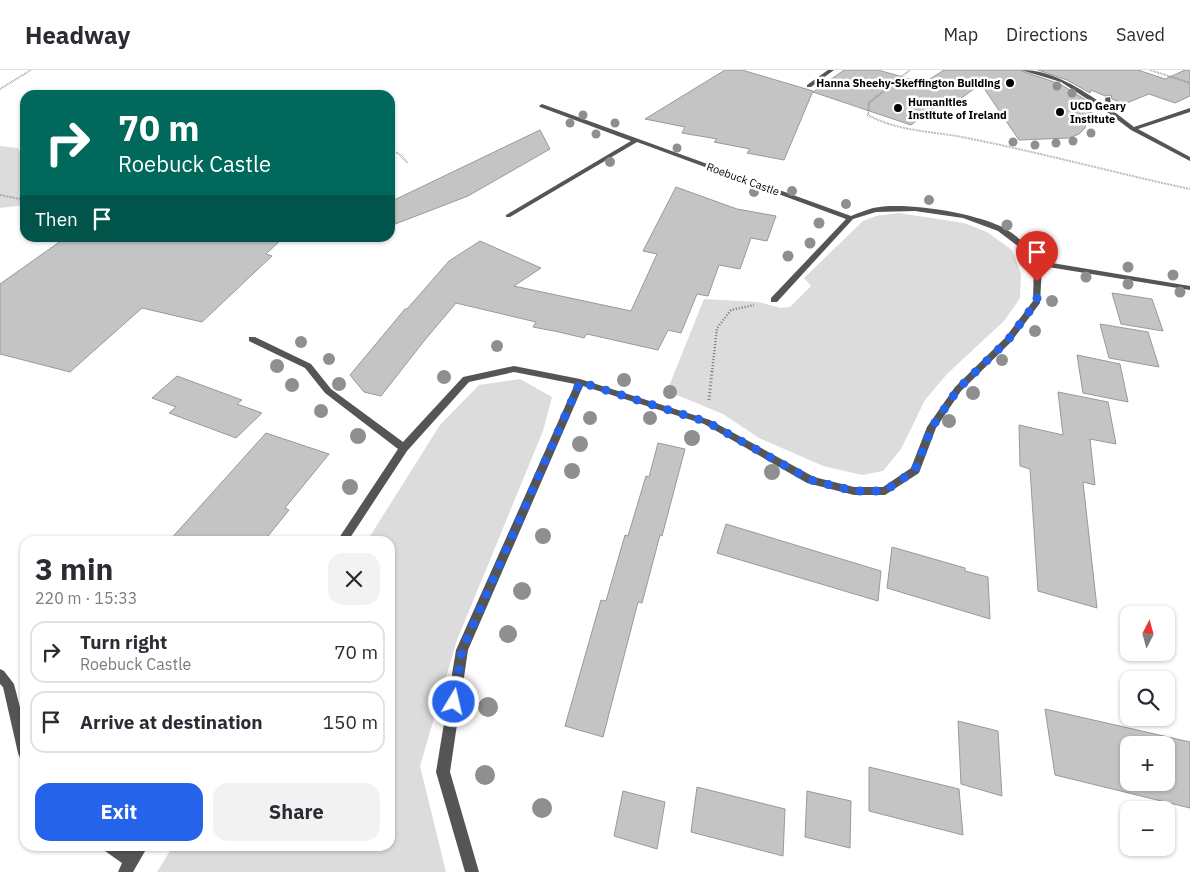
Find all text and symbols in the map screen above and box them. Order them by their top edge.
text: Headway [25,19,130,51]
text: Map [943,23,978,46]
text: Directions [1006,23,1088,46]
text: Saved [1116,23,1165,46]
place label: Hanna Sheehy-Skeffington Building [816,76,1001,90]
marker: Hanna Sheehy-Skeffington Building [1004,77,1016,89]
place label: Humanities Institute of Ireland [908,95,1007,122]
place label: UCD Geary Institute [1070,99,1126,126]
marker: Humanities Institute of Ireland [892,102,904,114]
text: 70 m [118,105,200,151]
marker: UCD Geary Institute [1054,106,1066,118]
icon: right [35,110,100,175]
text: Roebuck Castle [118,149,271,178]
street label: Roebuck Castle [705,159,781,199]
icon: arrive [88,205,116,233]
text: Then [35,207,78,231]
pin [1016,231,1058,282]
icon: arrive [1023,238,1051,266]
text: 3 min [35,549,113,588]
button: close [328,553,380,605]
text: 220 m · 15:33 [35,588,137,608]
north arrow [1120,606,1175,661]
map controls [1120,606,1175,856]
text: Turn right [80,630,167,654]
icon: right [37,638,65,666]
text: 70 m [334,640,378,664]
text: Roebuck Castle [80,654,191,674]
button: search [1120,671,1175,726]
position arrow [427,675,479,727]
icon: arrive [37,708,65,736]
text: Arrive at destination [80,710,263,734]
text: 150 m [323,710,378,734]
button: + [1120,736,1175,791]
button: Exit [35,783,203,841]
button: Share [213,783,380,841]
button: − [1120,801,1175,856]

